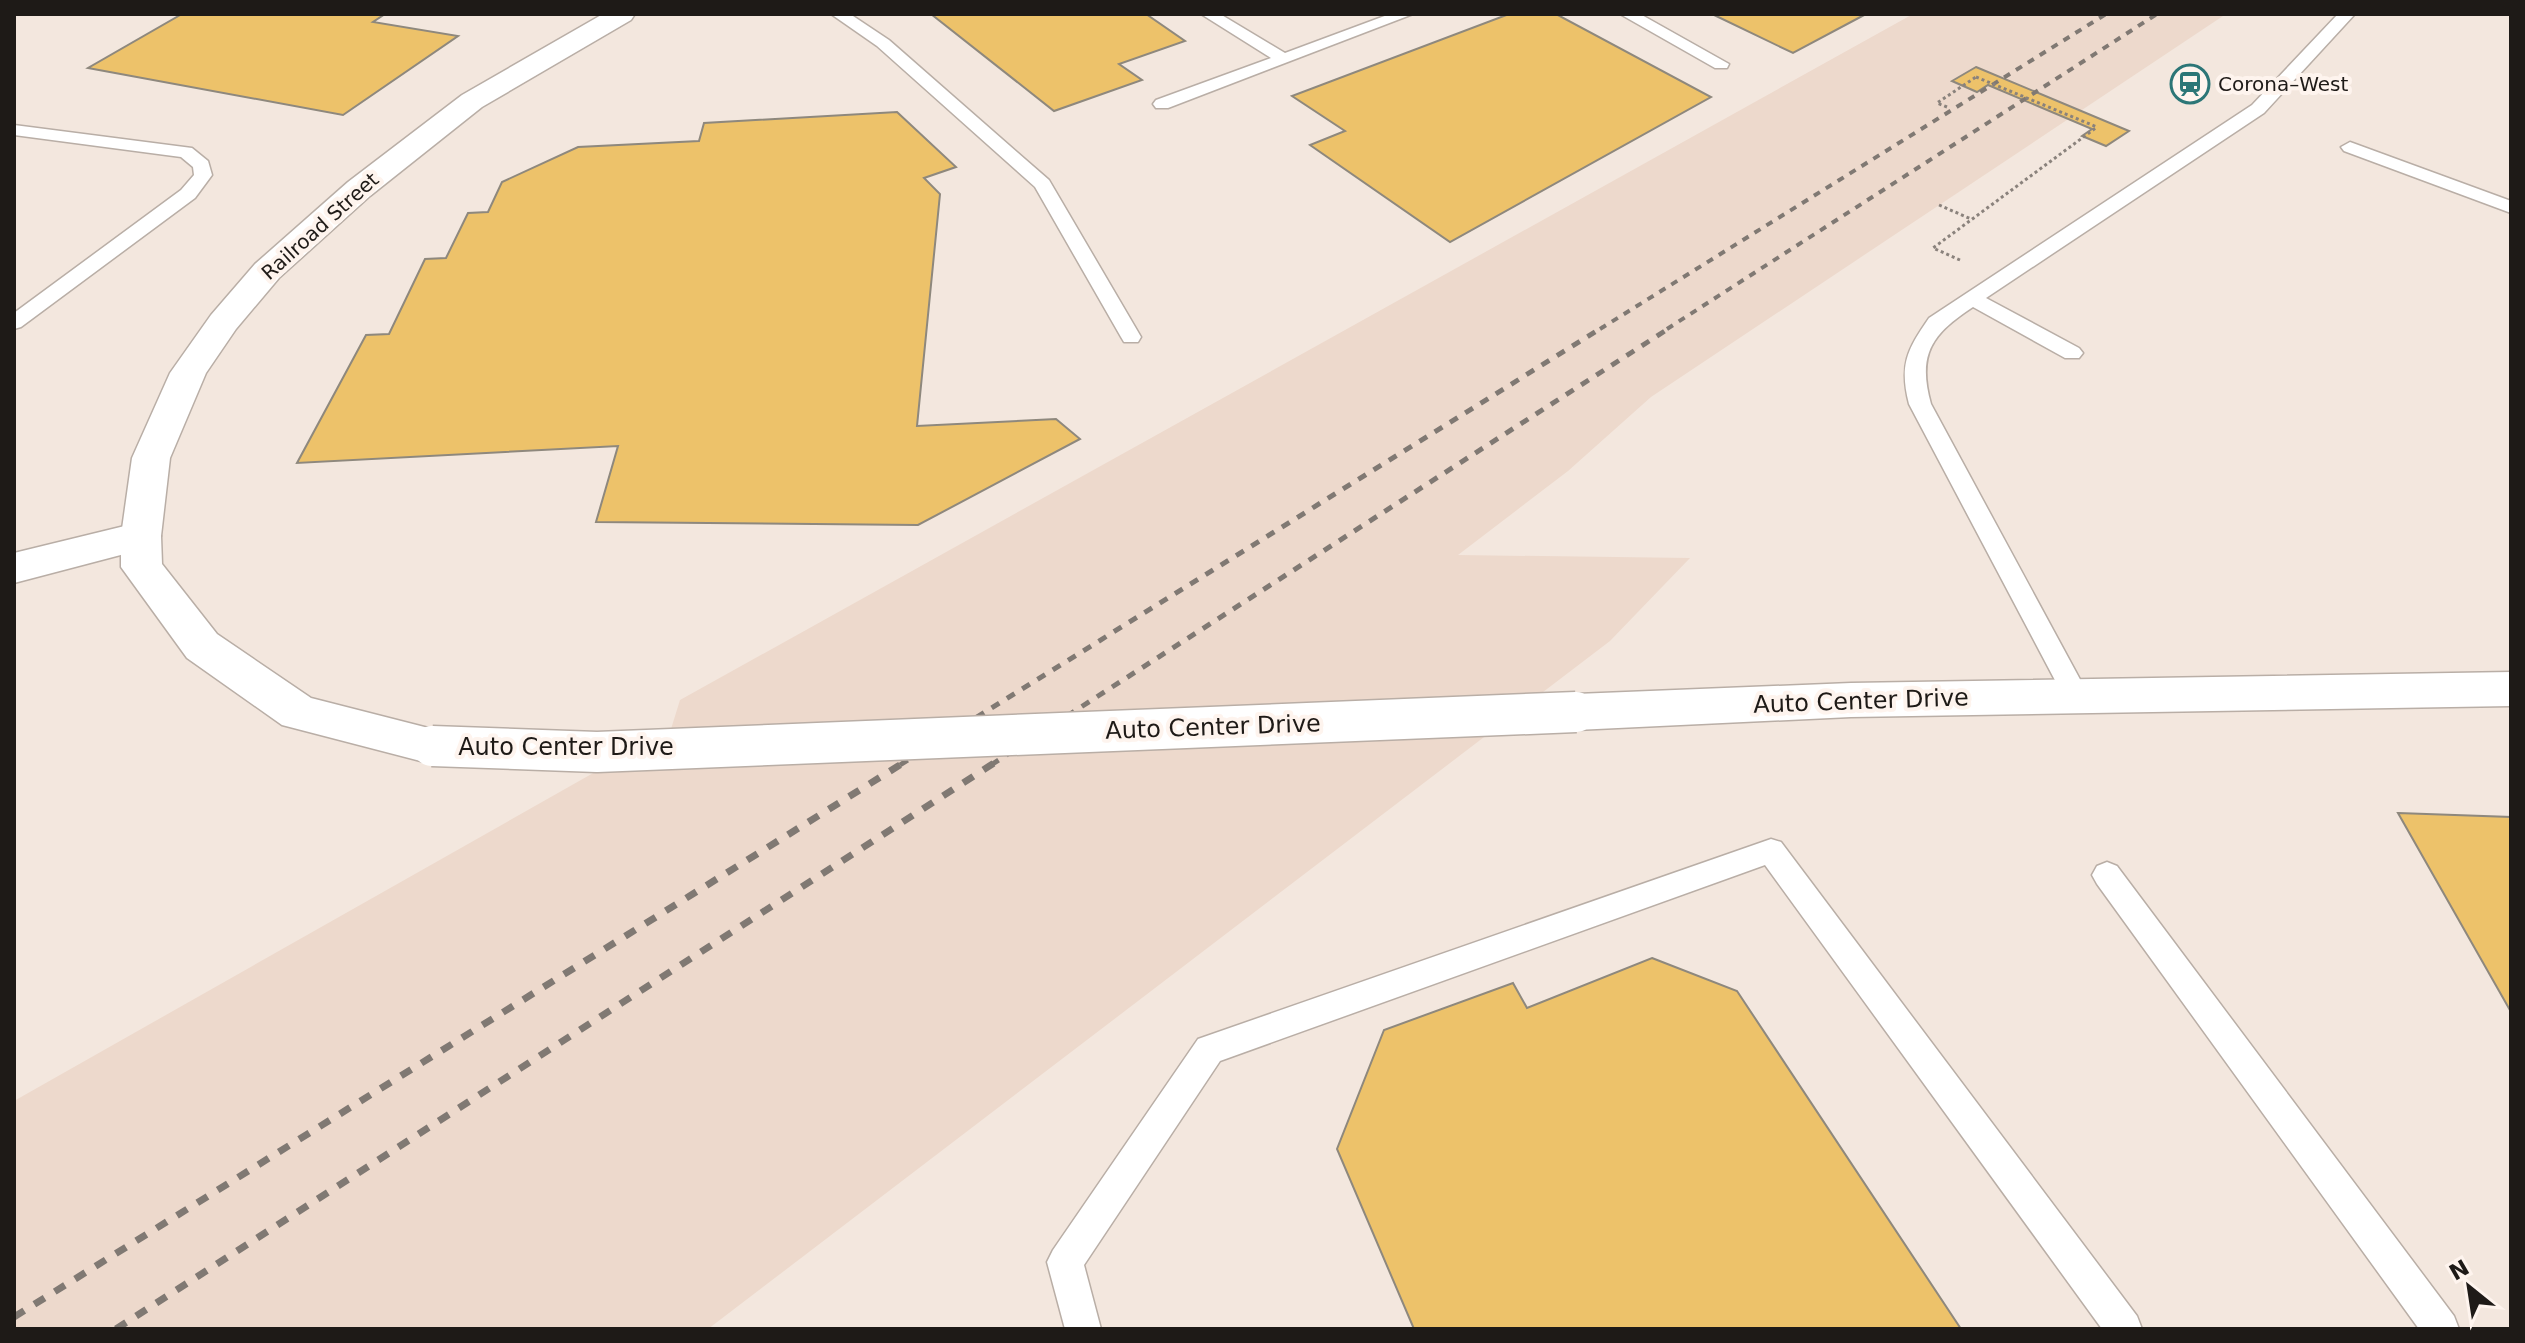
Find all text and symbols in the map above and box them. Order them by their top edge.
station icon: Corona–West [2169,63,2211,105]
place label: Corona–West [2218,72,2348,96]
street label: Railroad Street [257,167,383,285]
street label: Auto Center Drive [1753,683,1969,719]
street label: Auto Center Drive [1105,709,1321,745]
street label: Auto Center Drive [458,733,674,761]
north arrow [2429,1247,2509,1327]
text: N [2445,1255,2473,1286]

